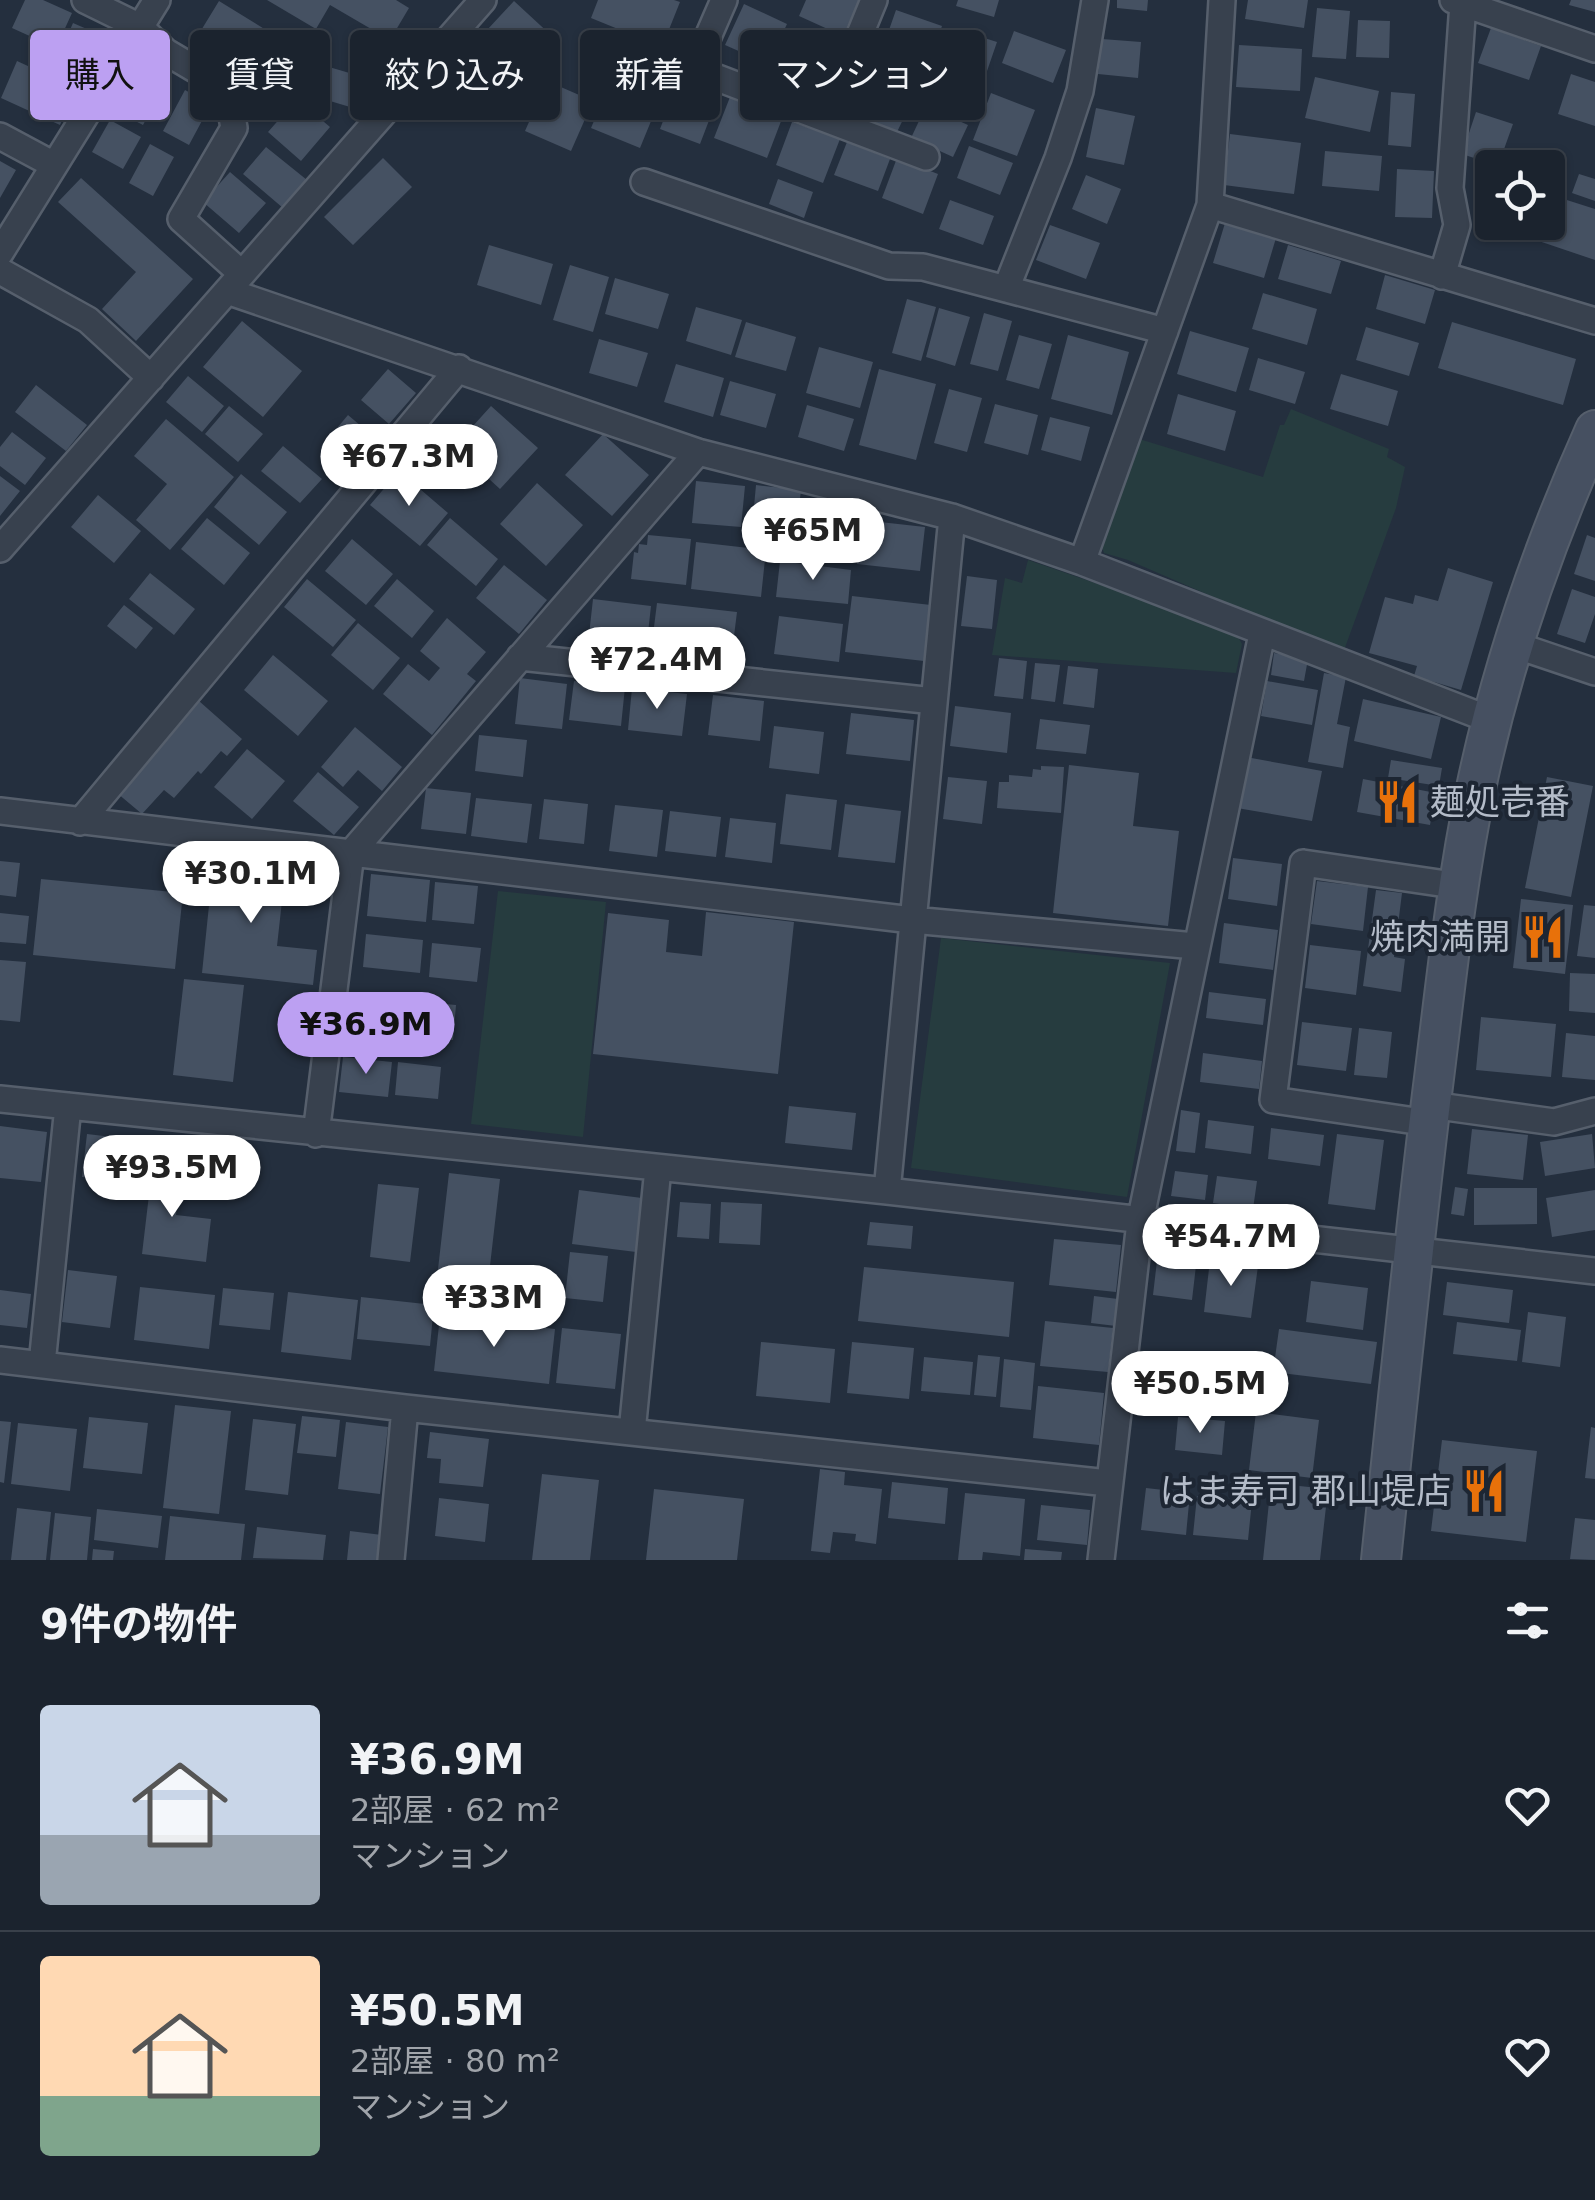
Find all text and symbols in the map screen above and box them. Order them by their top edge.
chip: 購入 [30,30,170,120]
chip: 賃貸 [190,30,330,120]
chip: 絞り込み [350,30,560,120]
chip: 新着 [580,30,720,120]
chip: マンション [740,30,985,120]
map controls [1475,150,1565,240]
button: locate [1475,150,1565,240]
pin: ¥67.3M [328,424,490,509]
text: ¥67.3M [342,437,476,475]
pin: ¥65M [754,498,872,583]
text: ¥65M [764,511,862,549]
pin: ¥72.4M [576,627,738,712]
text: ¥72.4M [590,640,724,678]
restaurant icon: 麺処壱番 [1373,778,1421,826]
place label: 麺処壱番 [1430,782,1570,822]
pin: ¥30.1M [170,841,332,926]
text: ¥30.1M [184,854,318,892]
restaurant icon: 焼肉満開 [1519,913,1567,961]
place label: 焼肉満開 [1370,917,1510,957]
pin: ¥36.9M [285,992,447,1077]
text: ¥36.9M [299,1005,433,1043]
pin: ¥93.5M [91,1135,253,1220]
text: ¥93.5M [105,1148,239,1186]
pin: ¥54.7M [1150,1204,1312,1289]
text: ¥54.7M [1164,1217,1298,1255]
pin: ¥33M [435,1265,553,1350]
text: ¥33M [445,1278,543,1316]
pin: ¥50.5M [1119,1351,1281,1436]
text: ¥50.5M [1133,1364,1267,1402]
restaurant icon: はま寿司 郡山堤店 [1460,1467,1508,1515]
place label: はま寿司 郡山堤店 [1160,1471,1451,1511]
icon: filters [1500,1593,1555,1648]
text: 9件の物件 [40,1600,237,1649]
text: ¥36.9M [350,1735,525,1784]
icon: home [120,1745,240,1865]
icon: heart [1500,1778,1555,1833]
text: 2部屋 · 62 m² [350,1791,560,1829]
text: マンション [350,1837,510,1875]
text: ¥50.5M [350,1986,525,2035]
icon: home [120,1996,240,2116]
icon: heart [1500,2029,1555,2084]
text: 2部屋 · 80 m² [350,2042,560,2080]
text: マンション [350,2088,510,2126]

